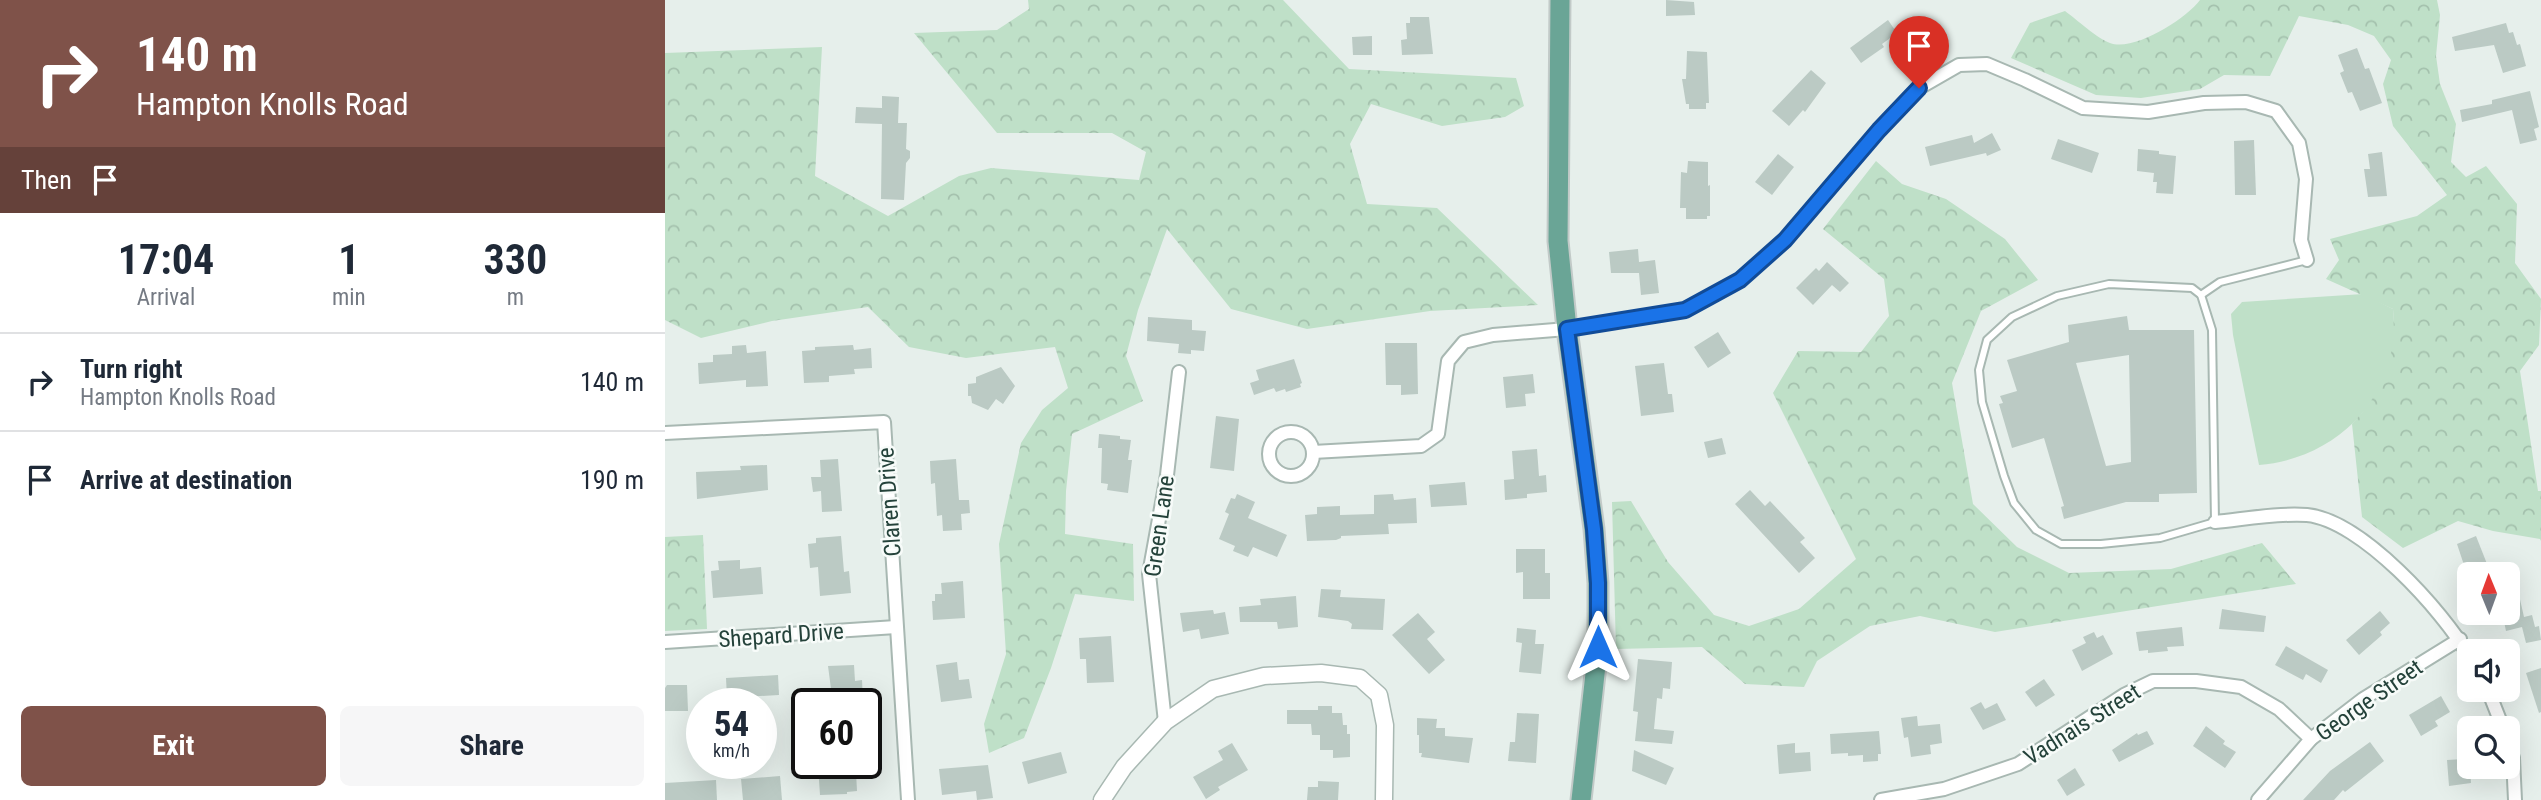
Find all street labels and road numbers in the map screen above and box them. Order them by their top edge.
street label: Claren Drive [872,447,907,557]
street label: Green Lane [1139,474,1180,579]
street label: Shepard Drive [717,618,845,653]
street label: George Street [2311,654,2428,747]
street label: Vadnais Street [2019,678,2145,771]

